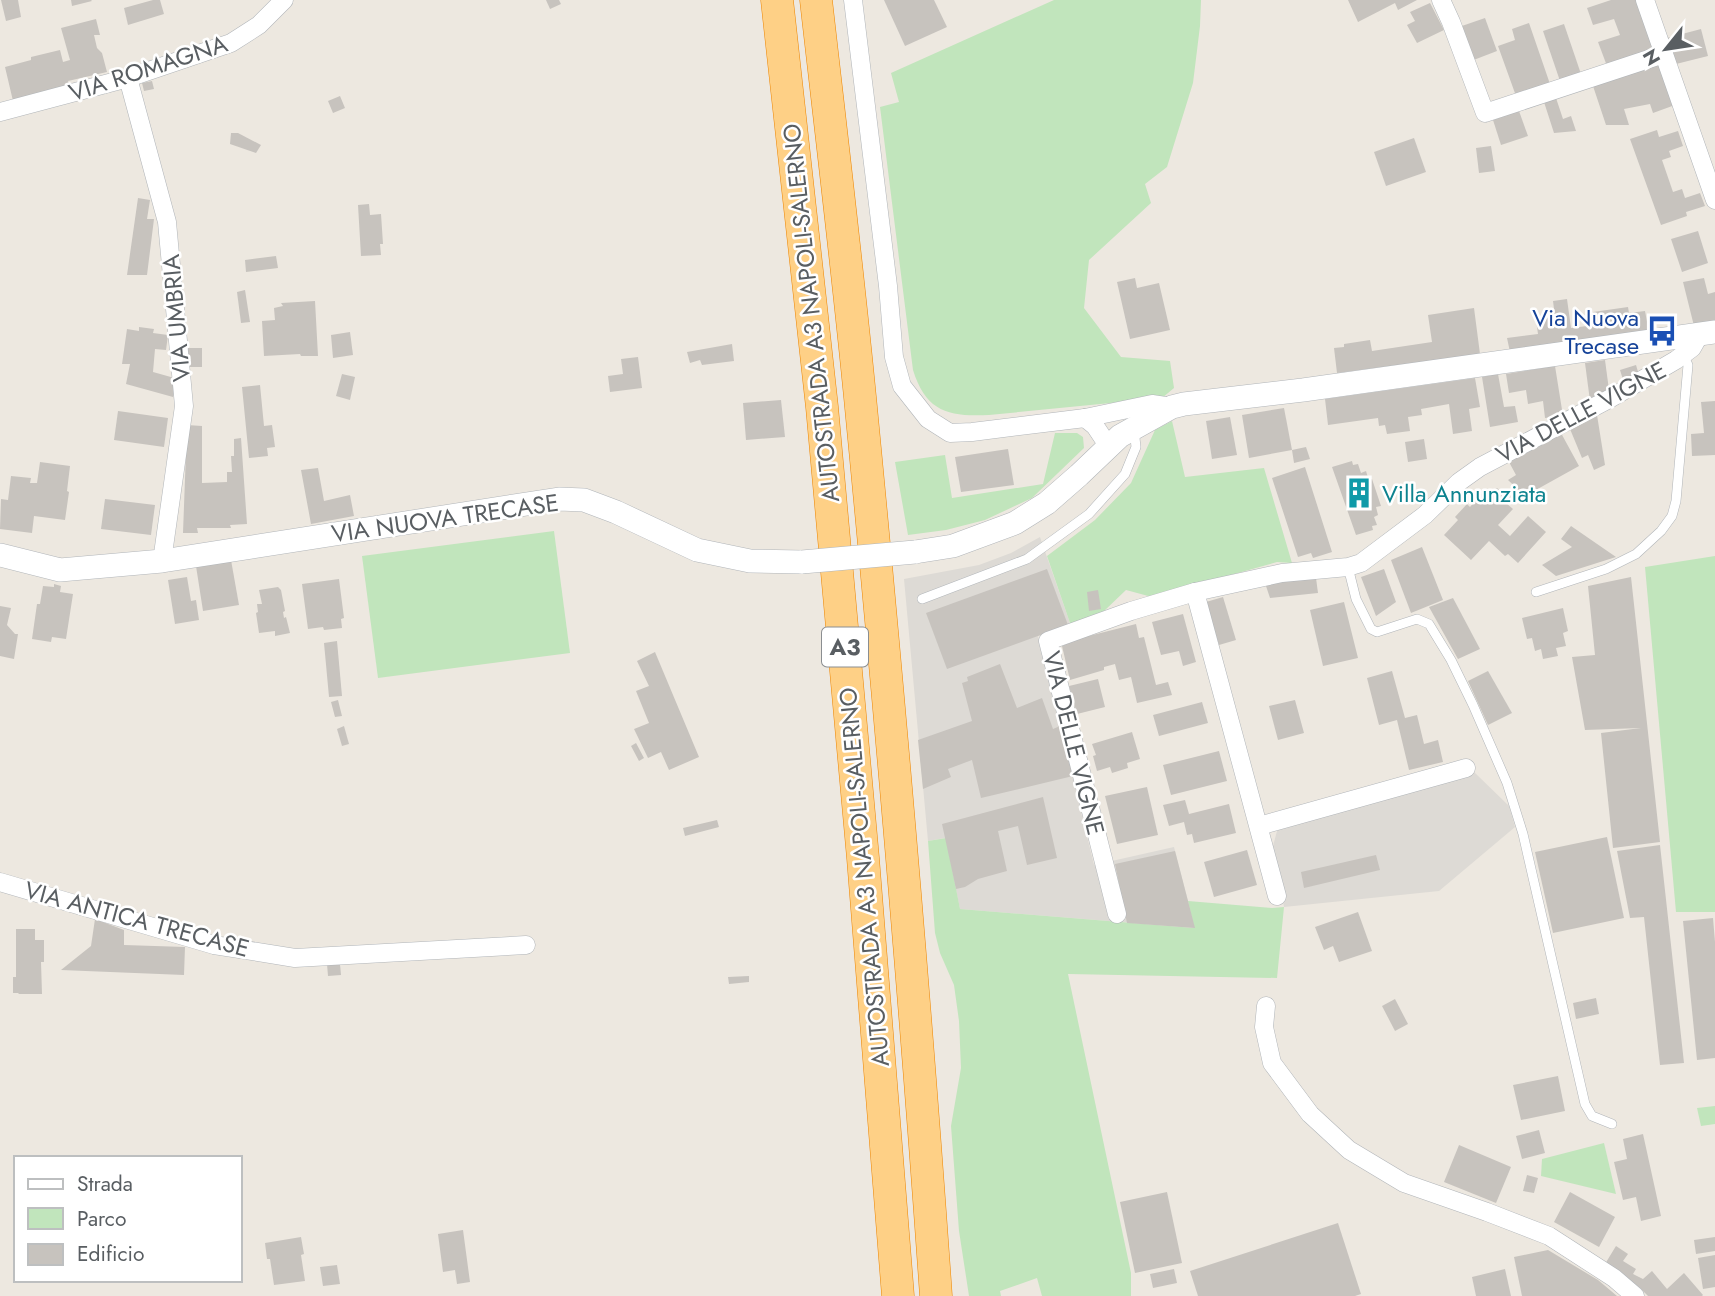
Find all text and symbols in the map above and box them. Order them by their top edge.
north arrow [1631,14,1701,84]
street label: VIA ROMAGNA [64,26,232,110]
text: N [1636,44,1667,71]
street label: AUTOSTRADA A3 NAPOLI-SALERNO [774,122,848,504]
street label: VIA UMBRIA [153,253,199,383]
place label: Via Nuova Trecase [1532,300,1639,363]
bus stop icon: Via Nuova Trecase [1645,314,1679,348]
street label: VIA DELLE VIGNE [1490,352,1672,472]
building icon: Villa Annunziata [1342,476,1376,510]
place label: Villa Annunziata [1382,476,1546,511]
street label: VIA NUOVA TRECASE [329,485,561,551]
road number: A3 [822,628,868,666]
street label: VIA DELLE VIGNE [1034,647,1114,839]
street label: AUTOSTRADA A3 NAPOLI-SALERNO [830,686,898,1068]
street label: VIA ANTICA TRECASE [21,872,253,966]
legend [14,1156,242,1282]
text: Strada [77,1169,133,1199]
text: Parco [77,1204,126,1234]
text: Edificio [77,1239,144,1269]

